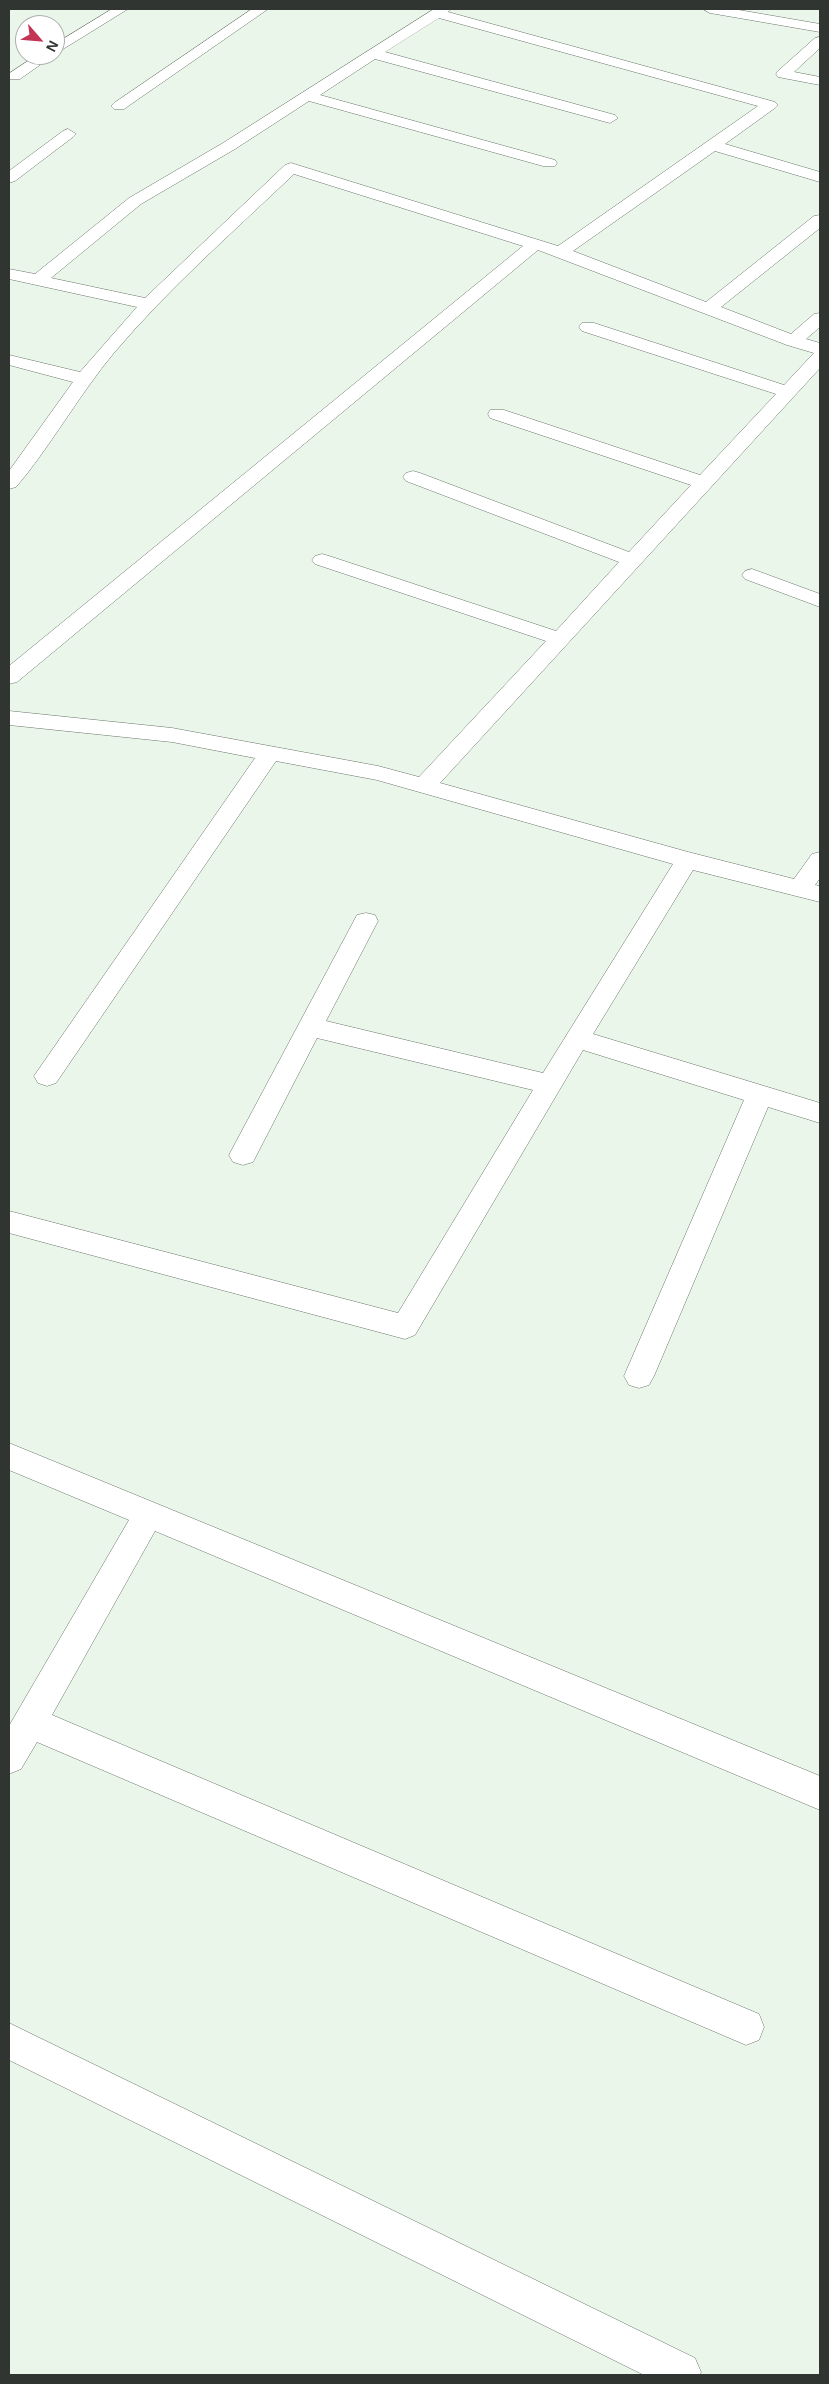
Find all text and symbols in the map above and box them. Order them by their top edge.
north arrow [15,15,65,65]
text: N [43,38,62,54]

